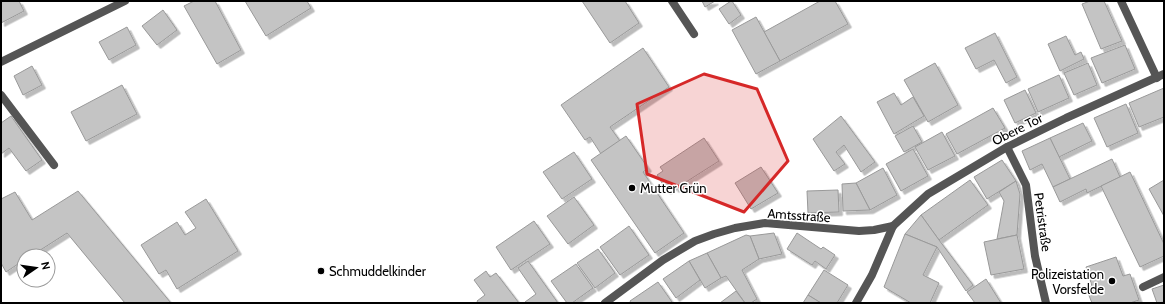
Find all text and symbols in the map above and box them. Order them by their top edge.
street label: Obere Tor [989,109,1046,148]
place label: Mutter Grün [640,180,706,196]
marker: Mutter Grün [627,183,637,193]
street label: Petristraße [1031,192,1055,253]
street label: Amtsstraße [767,205,831,225]
north arrow [16,248,56,288]
text: N [38,260,53,271]
place label: Schmuddelkinder [329,263,427,279]
marker: Schmuddelkinder [316,266,326,276]
place label: Polizeistation Vorsfelde [1031,266,1104,297]
marker: Polizeistation Vorsfelde [1107,276,1117,286]

